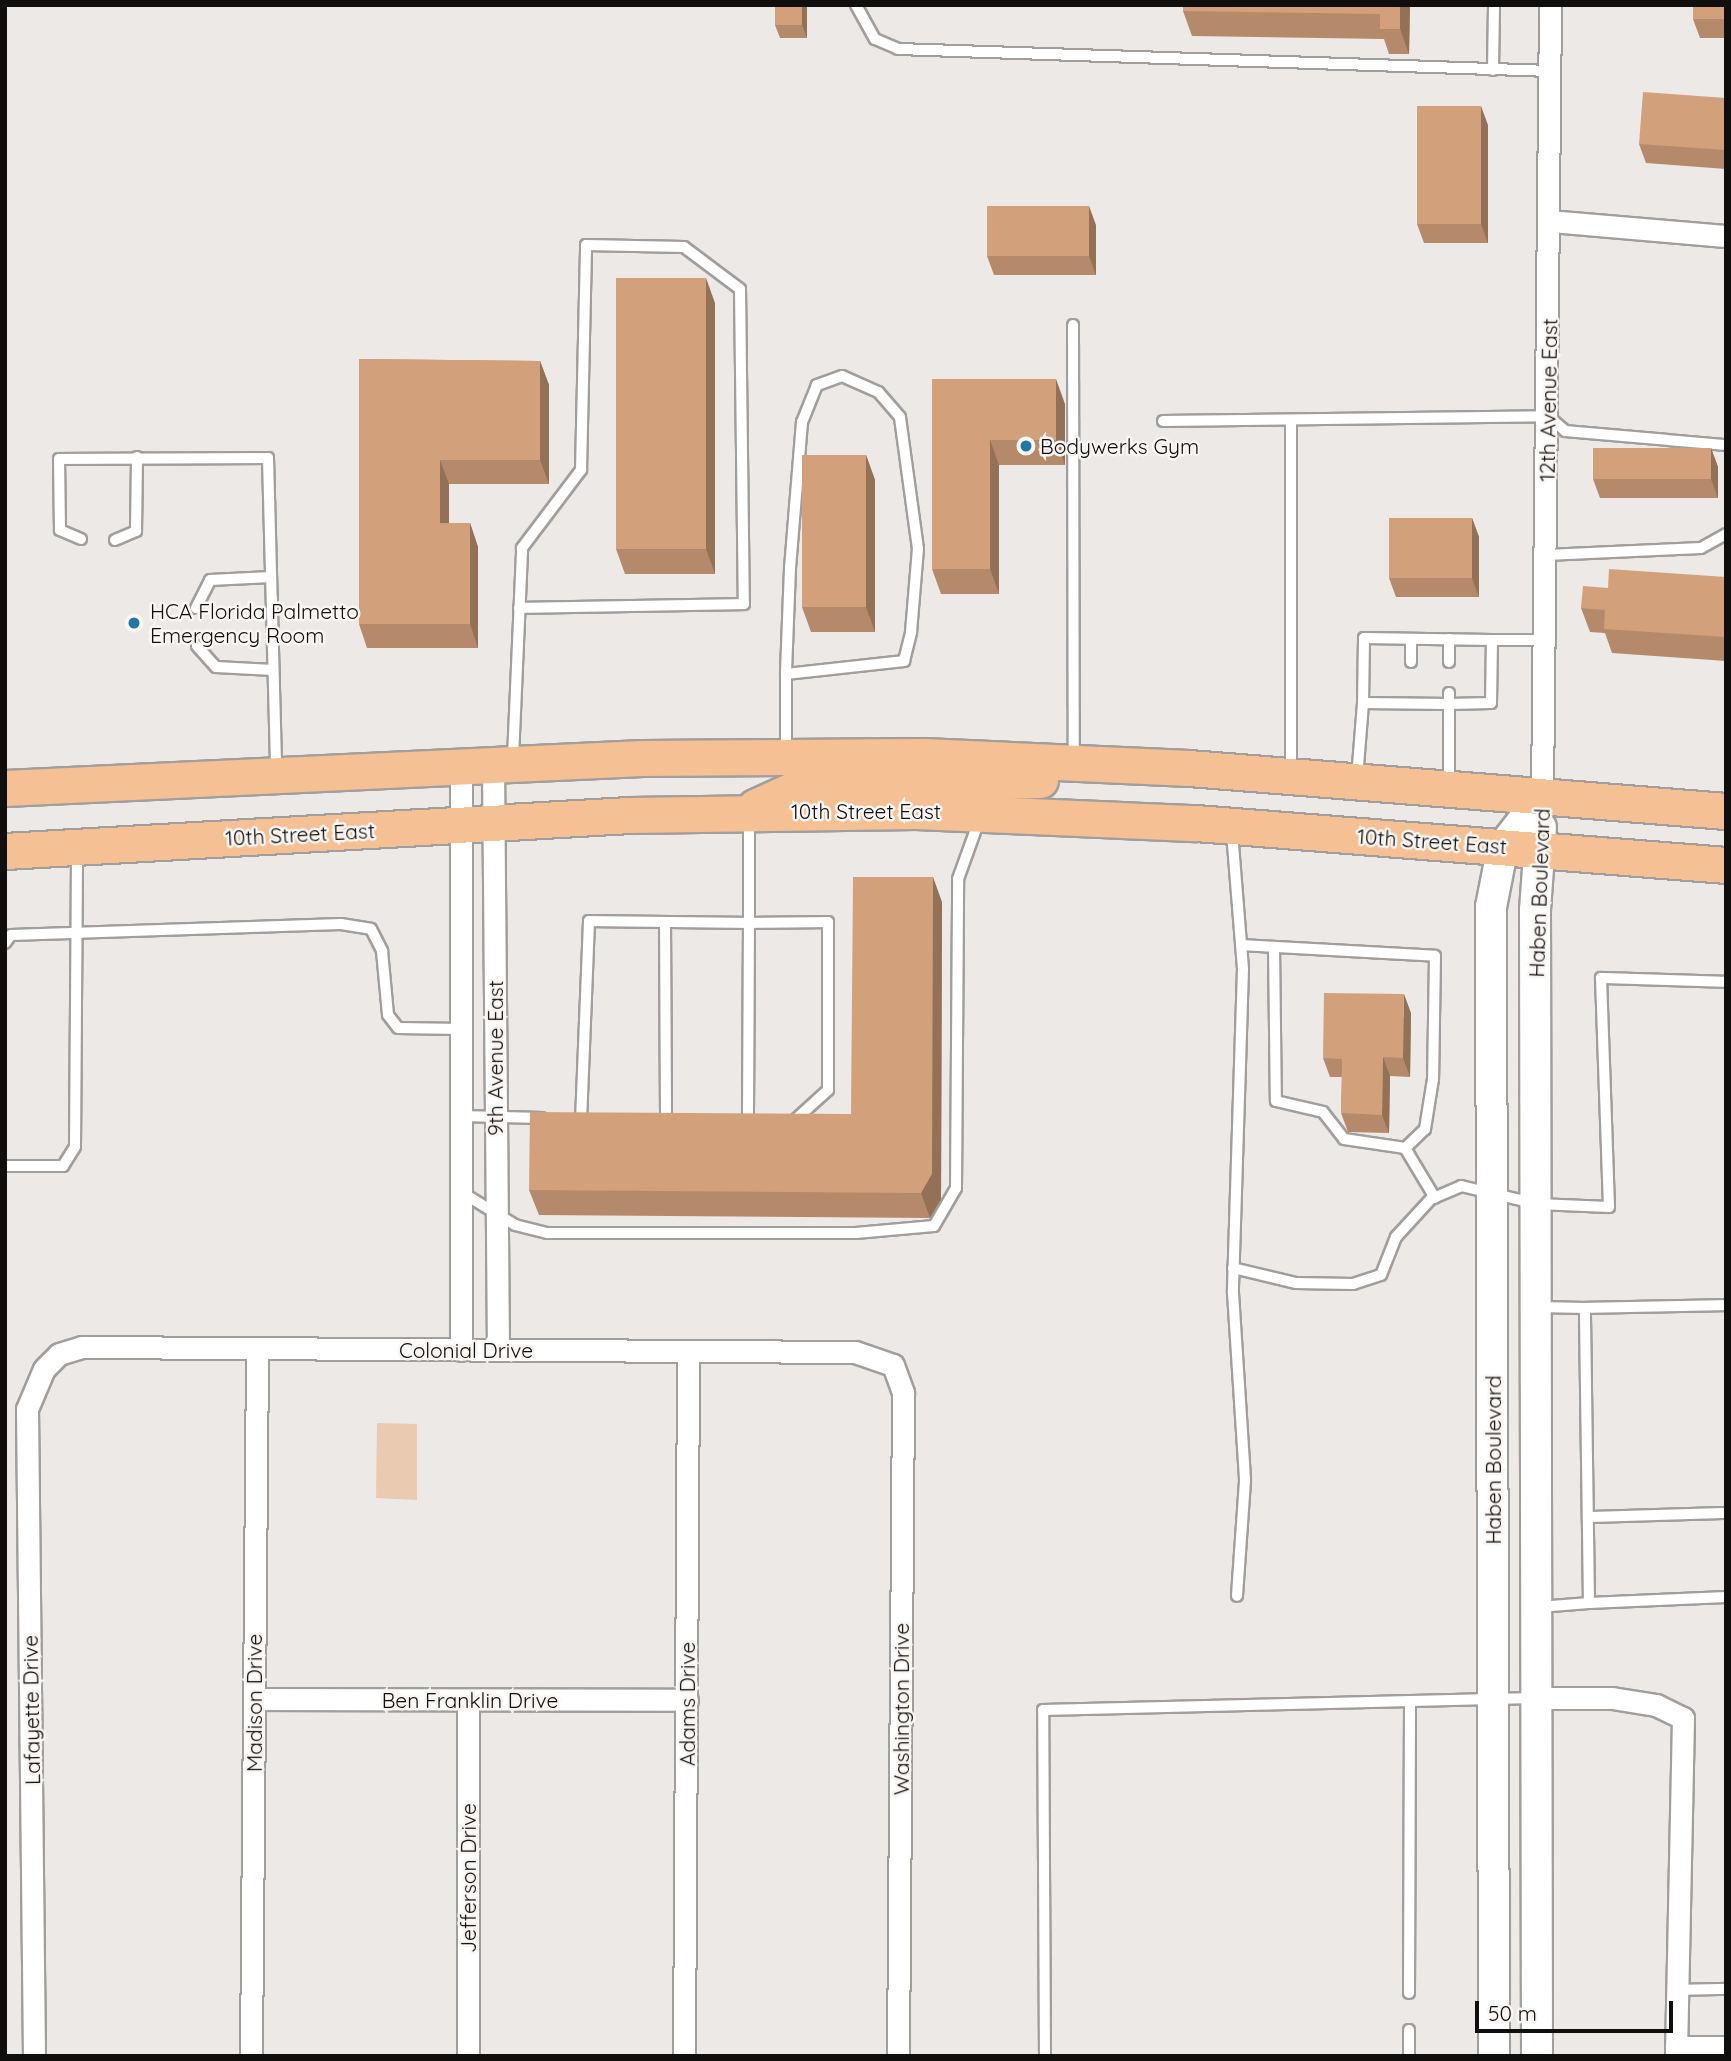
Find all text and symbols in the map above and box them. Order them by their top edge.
street label: 12th Avenue East [1534,318,1562,482]
place label: Bodywerks Gym [1040,433,1199,459]
marker: Bodywerks Gym [1018,438,1034,454]
place label: HCA Florida Palmetto Emergency Room [150,598,359,648]
marker: HCA Florida Palmetto Emergency Room [124,613,144,633]
street label: 10th Street East [791,798,941,824]
street label: Haben Boulevard [1523,808,1555,978]
street label: 10th Street East [225,817,375,851]
street label: 10th Street East [1356,823,1508,859]
street label: 9th Avenue East [482,980,508,1136]
street label: Colonial Drive [399,1337,533,1363]
street label: Haben Boulevard [1480,1375,1506,1545]
street label: Washington Drive [888,1623,914,1795]
street label: Madison Drive [241,1634,267,1772]
street label: Lafayette Drive [17,1635,45,1785]
street label: Adams Drive [674,1642,700,1766]
street label: Ben Franklin Drive [382,1687,558,1713]
street label: Jefferson Drive [455,1803,481,1953]
scale bar [1479,1988,1677,2032]
text: 50 m [1488,2000,1537,2026]

